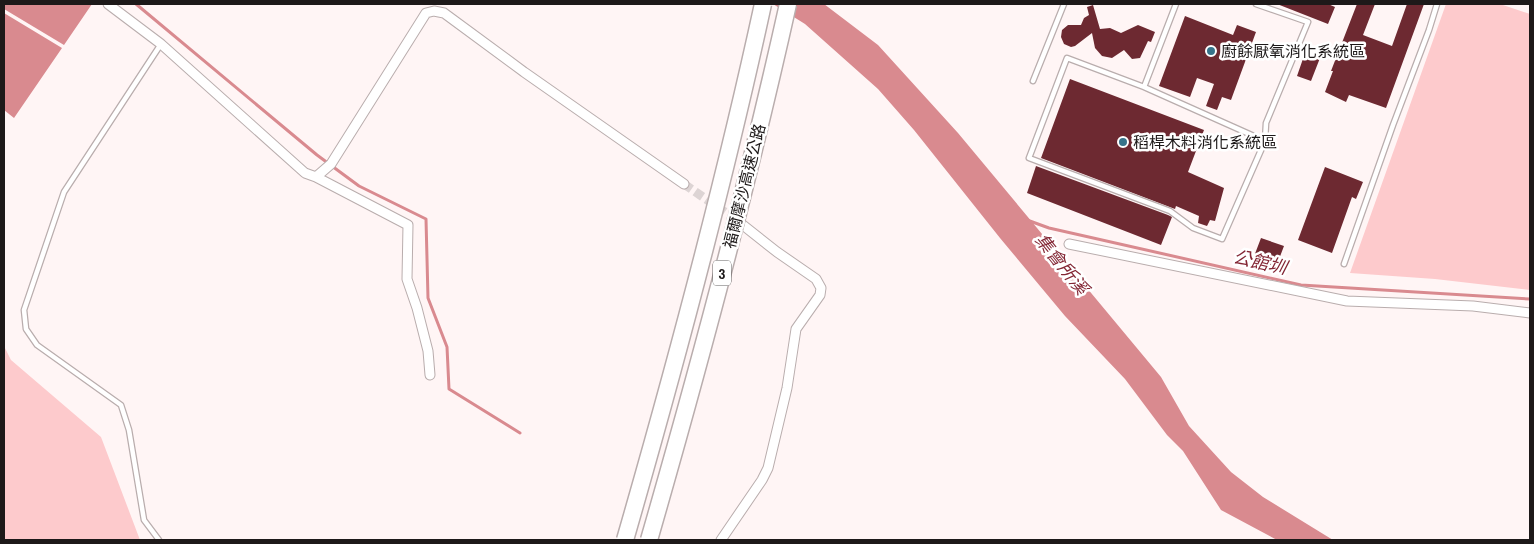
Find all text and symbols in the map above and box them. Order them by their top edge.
place label: 廚餘厭氧消化系統區 [1221,40,1365,62]
marker: 廚餘厭氧消化系統區 [1205,45,1217,57]
street label: 福爾摩沙高速公路 [718,121,770,251]
place label: 稻桿木料消化系統區 [1133,131,1277,153]
marker: 稻桿木料消化系統區 [1117,136,1129,148]
water label: 集會所溪 [1030,228,1096,302]
water label: 公館圳 [1231,244,1292,281]
road number: 3 [713,260,731,286]

